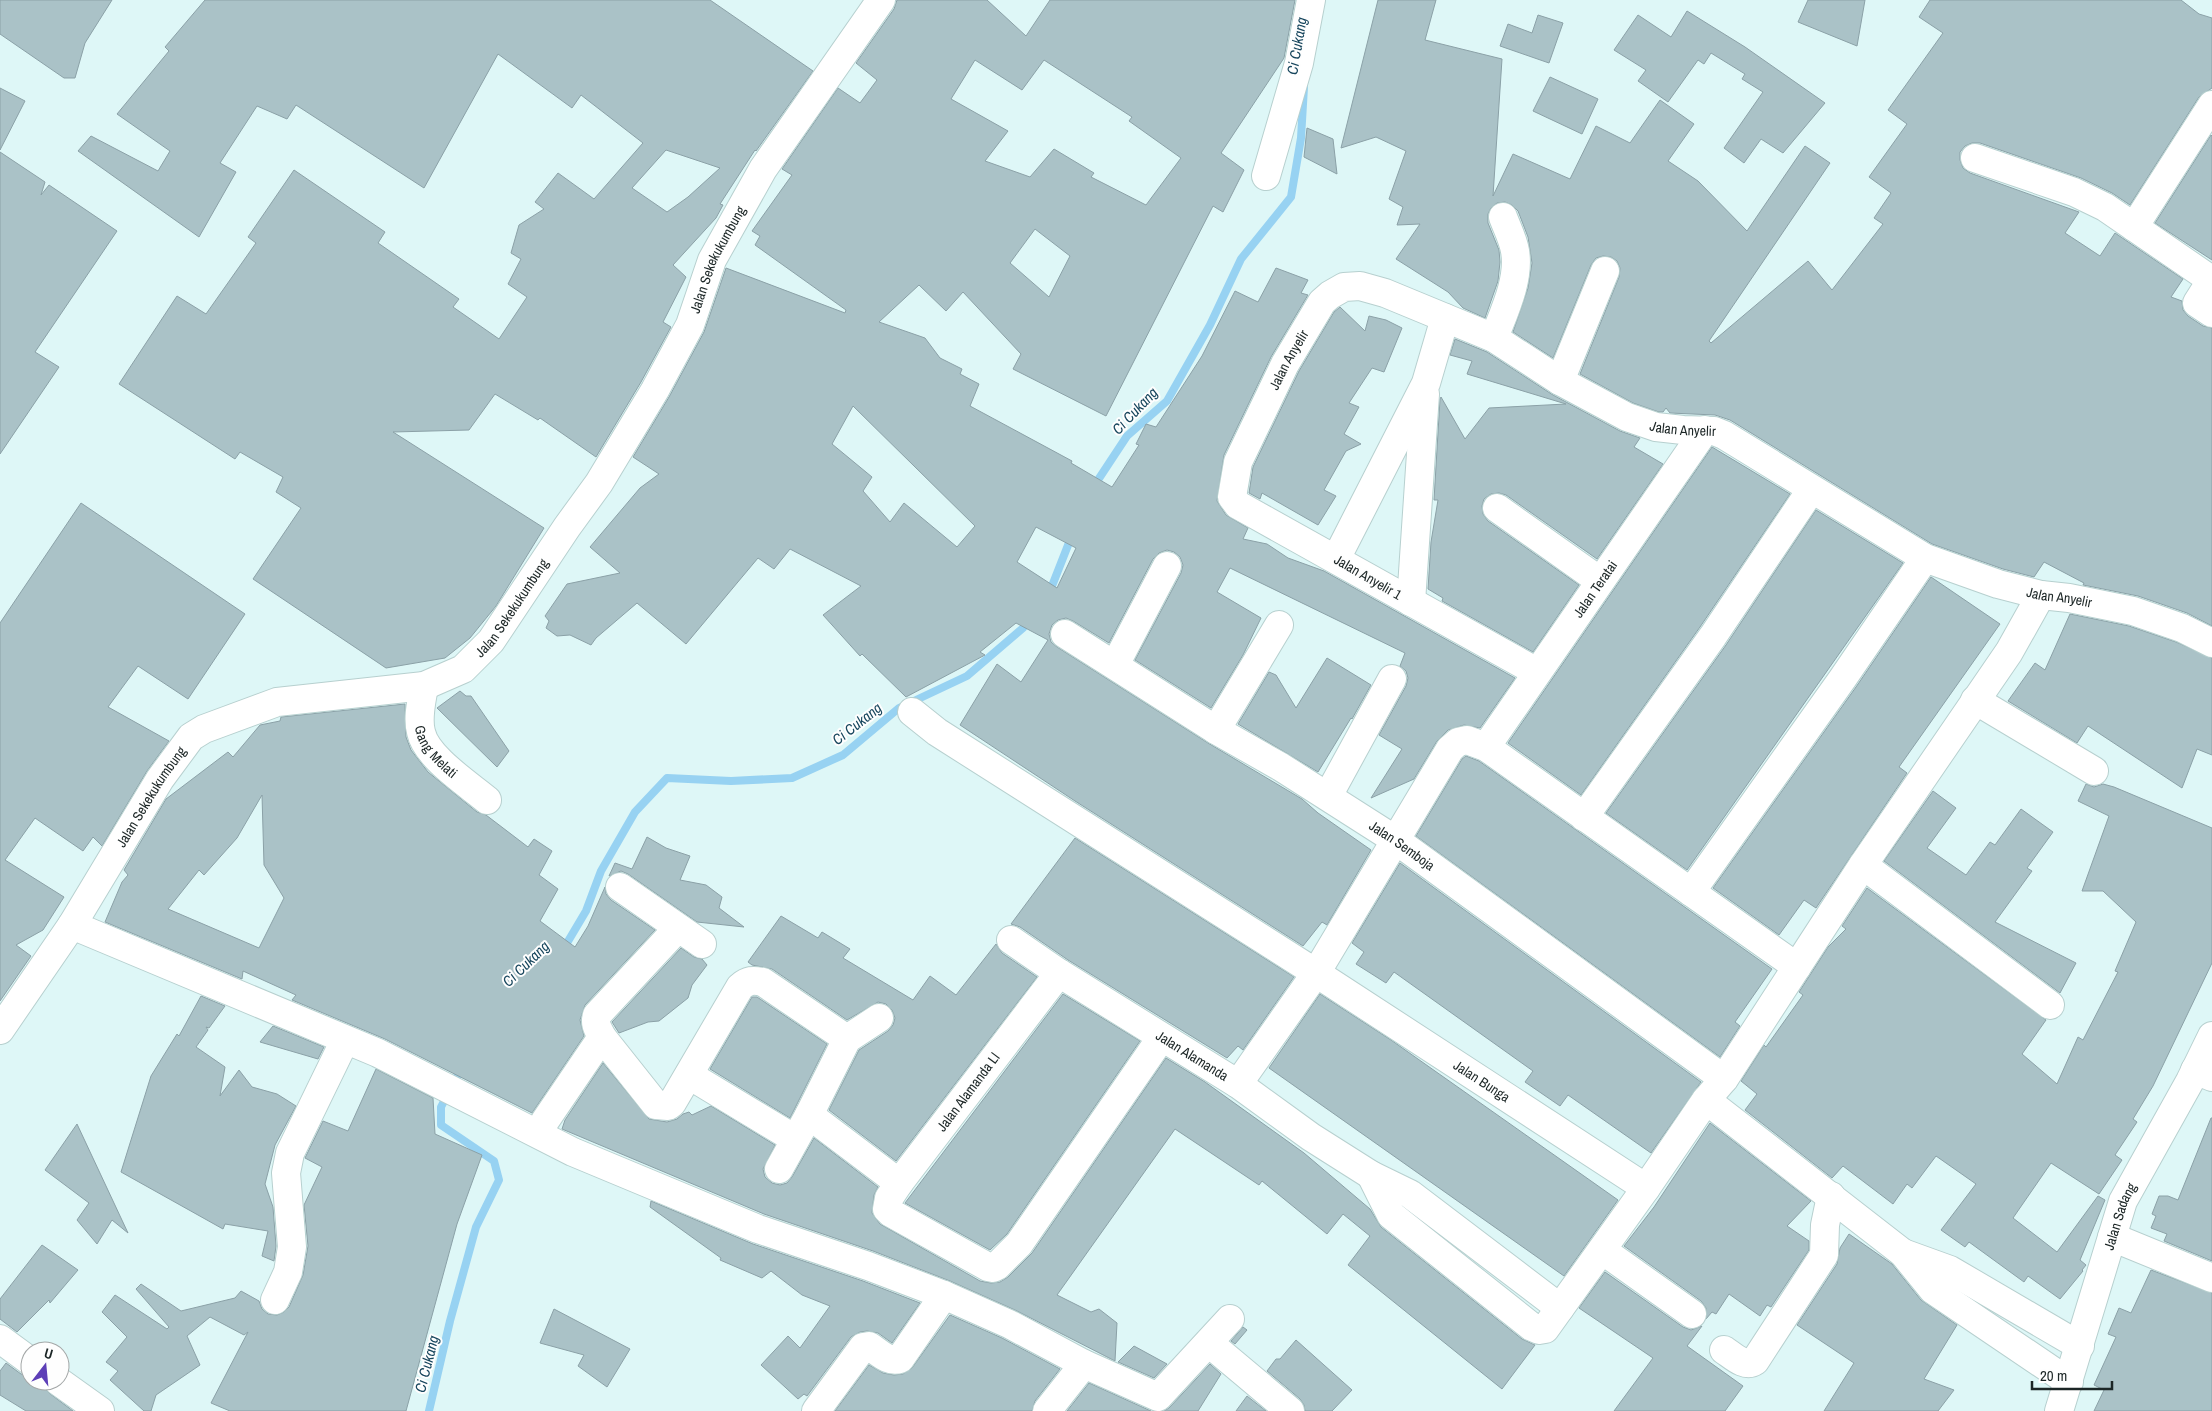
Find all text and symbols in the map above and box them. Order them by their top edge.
water label: Ci Cukang [1281,15,1312,76]
street label: Jalan Sekekukumbung [686,202,750,316]
street label: Jalan Anyelir [1265,326,1312,393]
water label: Ci Cukang [1107,382,1162,439]
street label: Jalan Anyelir [1647,417,1716,440]
street label: Jalan Anyelir 1 [1331,550,1406,604]
street label: Jalan Sekekukumbung [471,555,553,661]
street label: Jalan Teratai [1569,557,1621,621]
street label: Jalan Anyelir [2025,583,2094,611]
water label: Ci Cukang [827,697,886,750]
street label: Gang Melati [411,724,461,782]
street label: Jalan Sekekukumbung [112,742,190,850]
street label: Jalan Semboja [1366,817,1439,875]
water label: Ci Cukang [497,936,554,991]
street label: Jalan Alamanda [1153,1026,1232,1085]
street label: Jalan Alamanda Ll [933,1049,1003,1135]
street label: Jalan Bunga [1450,1056,1514,1106]
street label: Jalan Sadang [2100,1179,2141,1252]
water label: Ci Cukang [409,1333,444,1395]
north arrow [20,1341,70,1391]
text: U [42,1344,55,1363]
scale bar [2032,1358,2112,1390]
text: 20 m [2040,1365,2067,1386]

